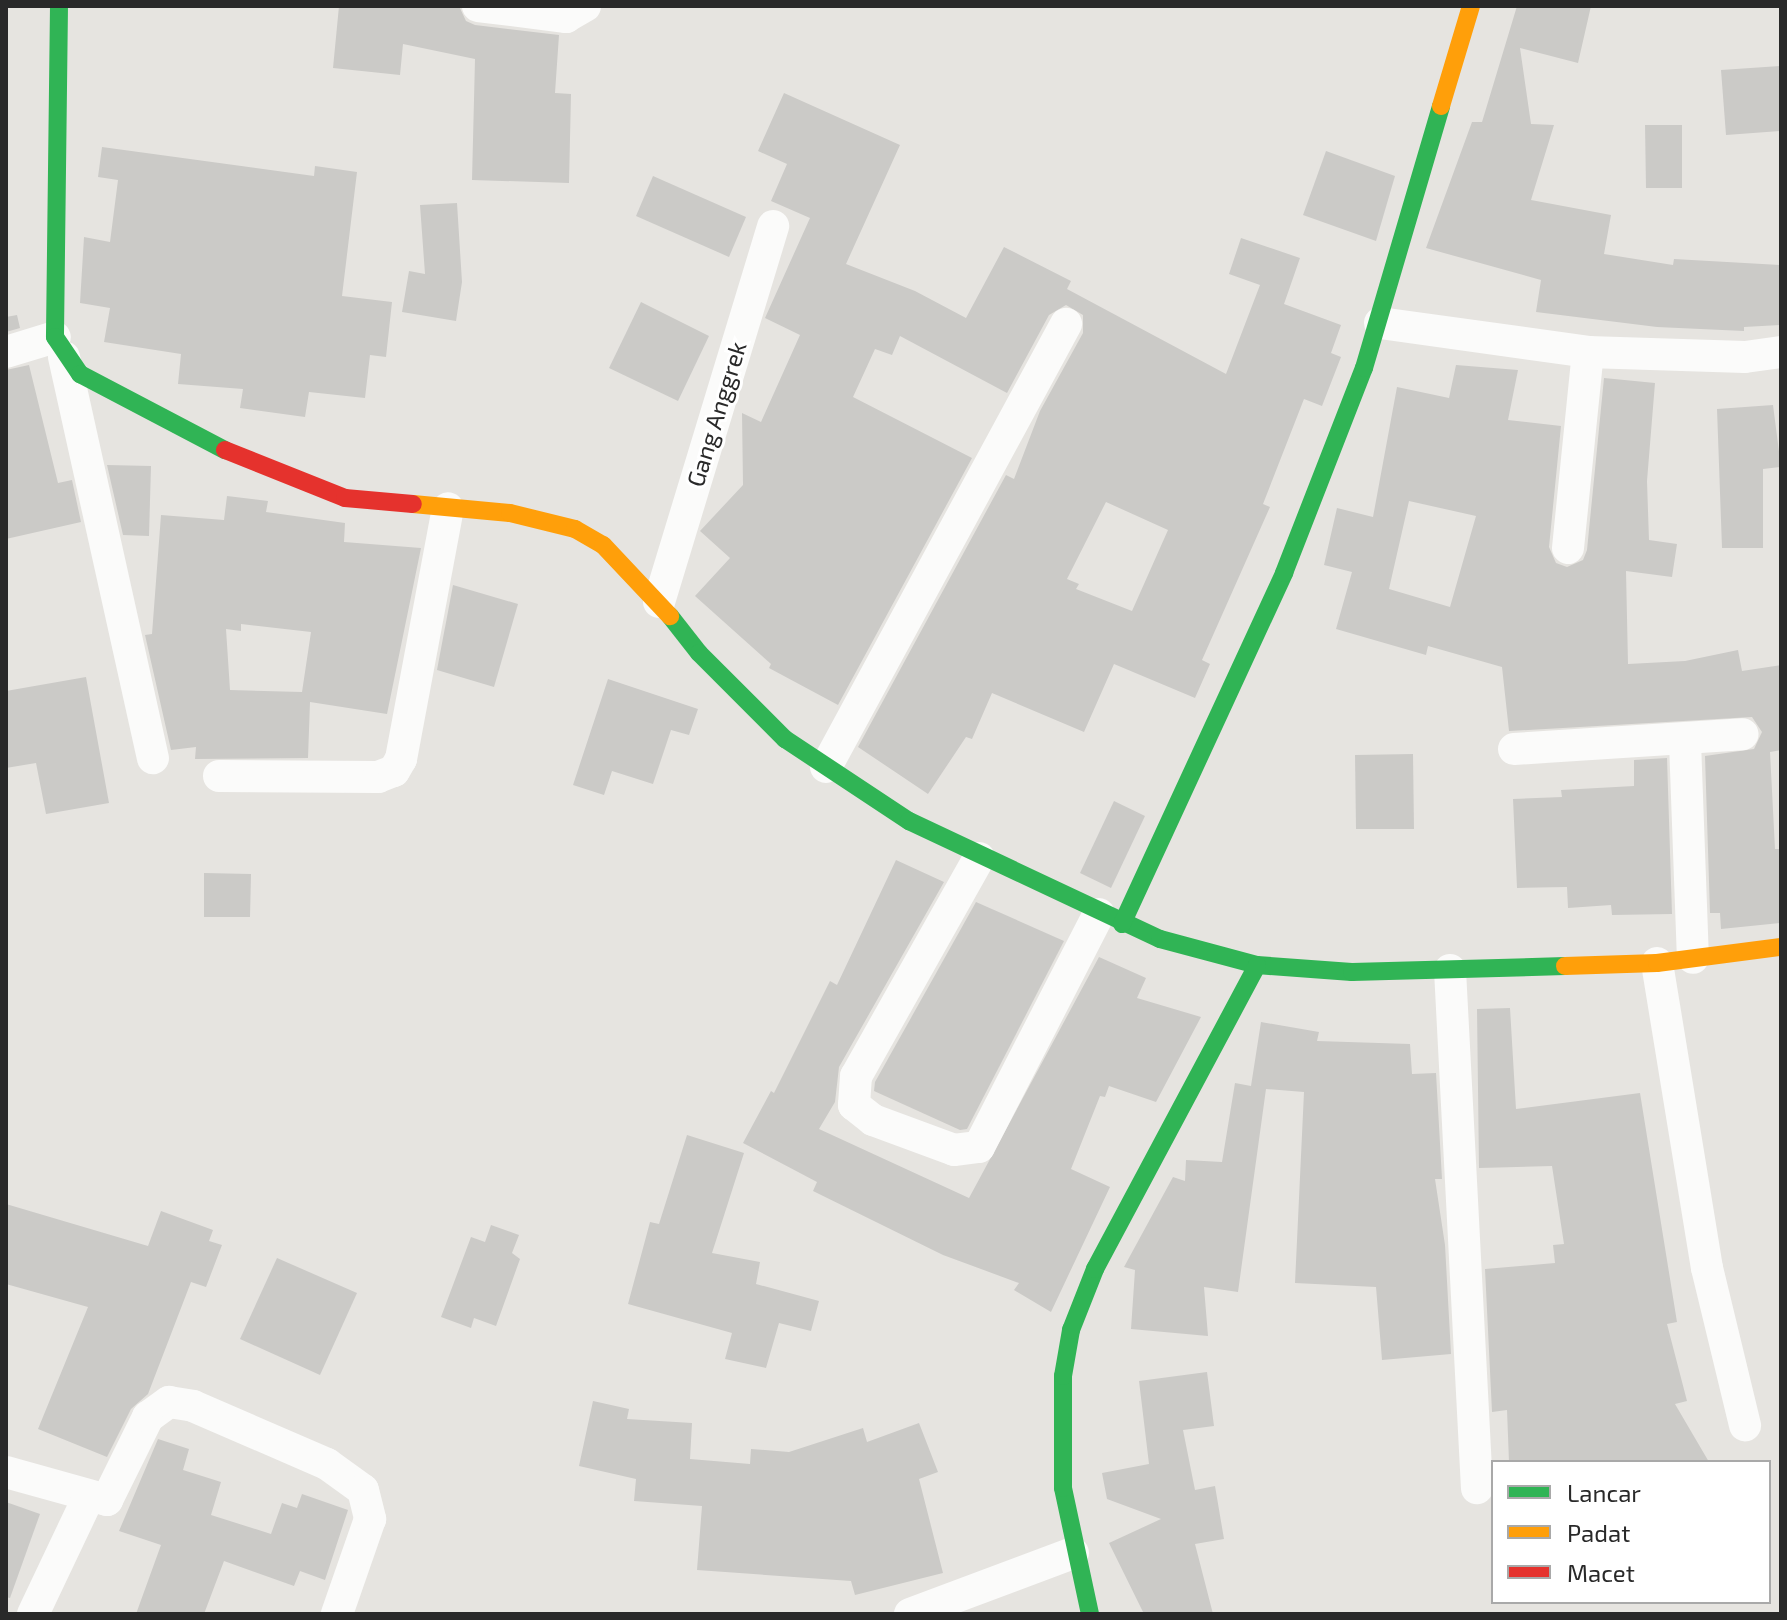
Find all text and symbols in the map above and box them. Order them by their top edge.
street label: Gang Anggrek [680,338,752,490]
legend [1491,1460,1771,1604]
text: Lancar [1567,1478,1641,1507]
text: Padat [1567,1518,1630,1547]
text: Macet [1567,1558,1635,1587]

